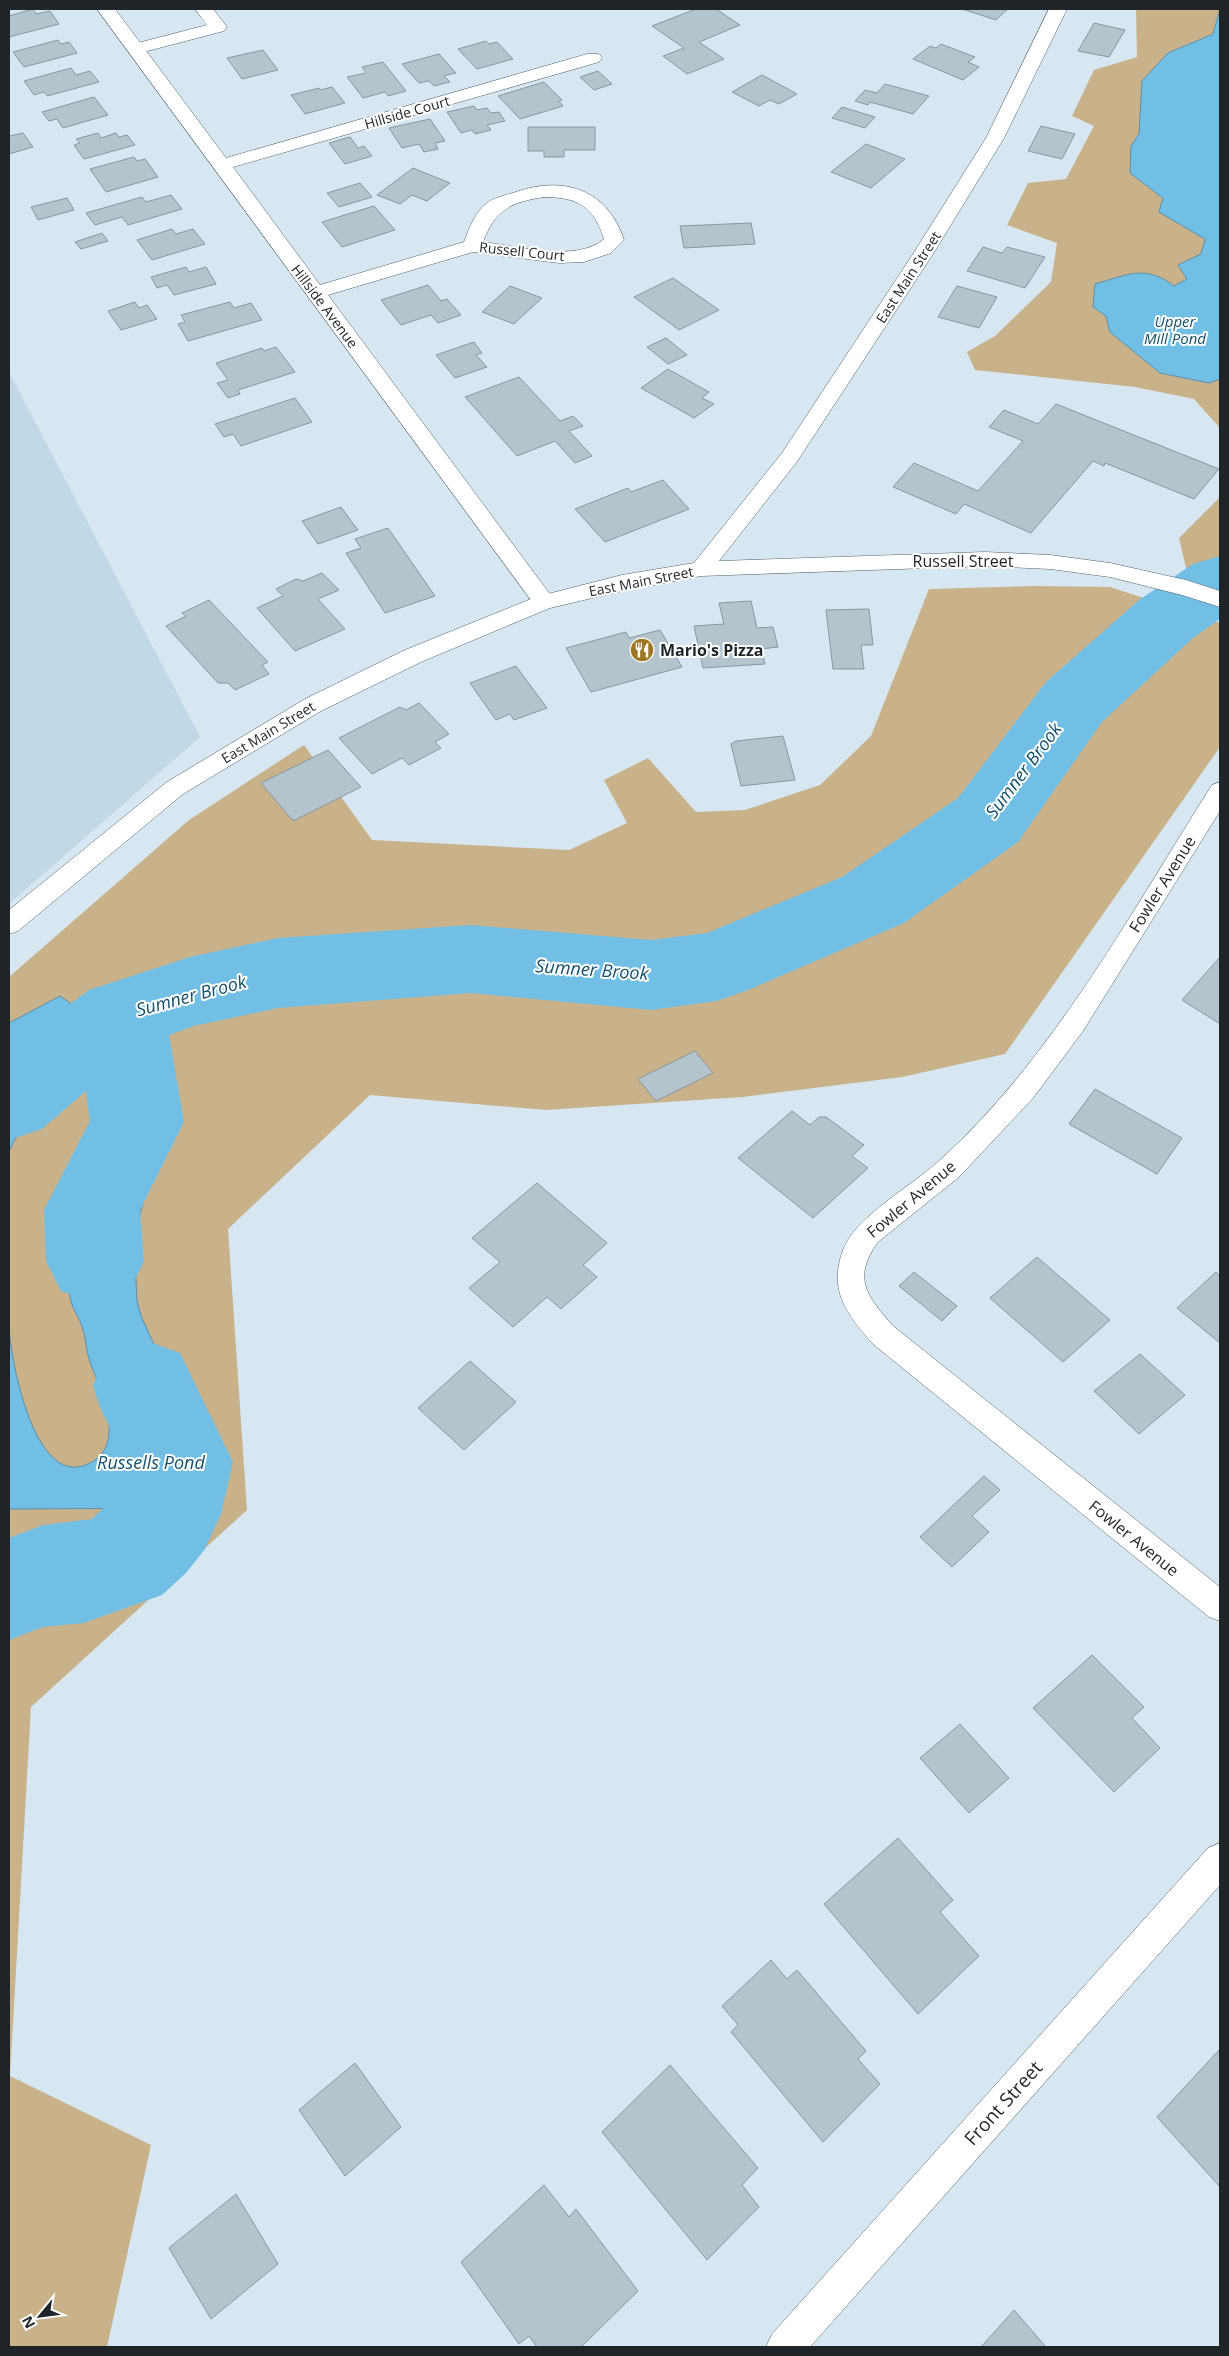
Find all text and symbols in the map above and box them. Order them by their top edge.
street label: Hillside Court [362,91,452,133]
street label: East Main Street [871,227,945,327]
street label: Russell Court [478,237,566,265]
street label: Hillside Avenue [287,260,363,352]
water label: Upper Mill Pond [1144,311,1206,348]
street label: Russell Street [913,550,1014,572]
street label: East Main Street [587,562,695,600]
restaurant icon: Mario's Pizza [629,637,655,663]
place label: Mario's Pizza [660,639,763,661]
street label: East Main Street [218,697,318,767]
water label: Sumner Brook [979,717,1067,822]
street label: Fowler Avenue [1124,832,1200,936]
water label: Sumner Brook [535,953,651,985]
water label: Sumner Brook [133,968,250,1021]
street label: Fowler Avenue [862,1155,960,1243]
water label: Russells Pond [97,1450,205,1474]
street label: Fowler Avenue [1084,1495,1184,1581]
street label: Front Street [958,2055,1048,2151]
north arrow [15,2291,65,2341]
text: N [17,2313,39,2332]

